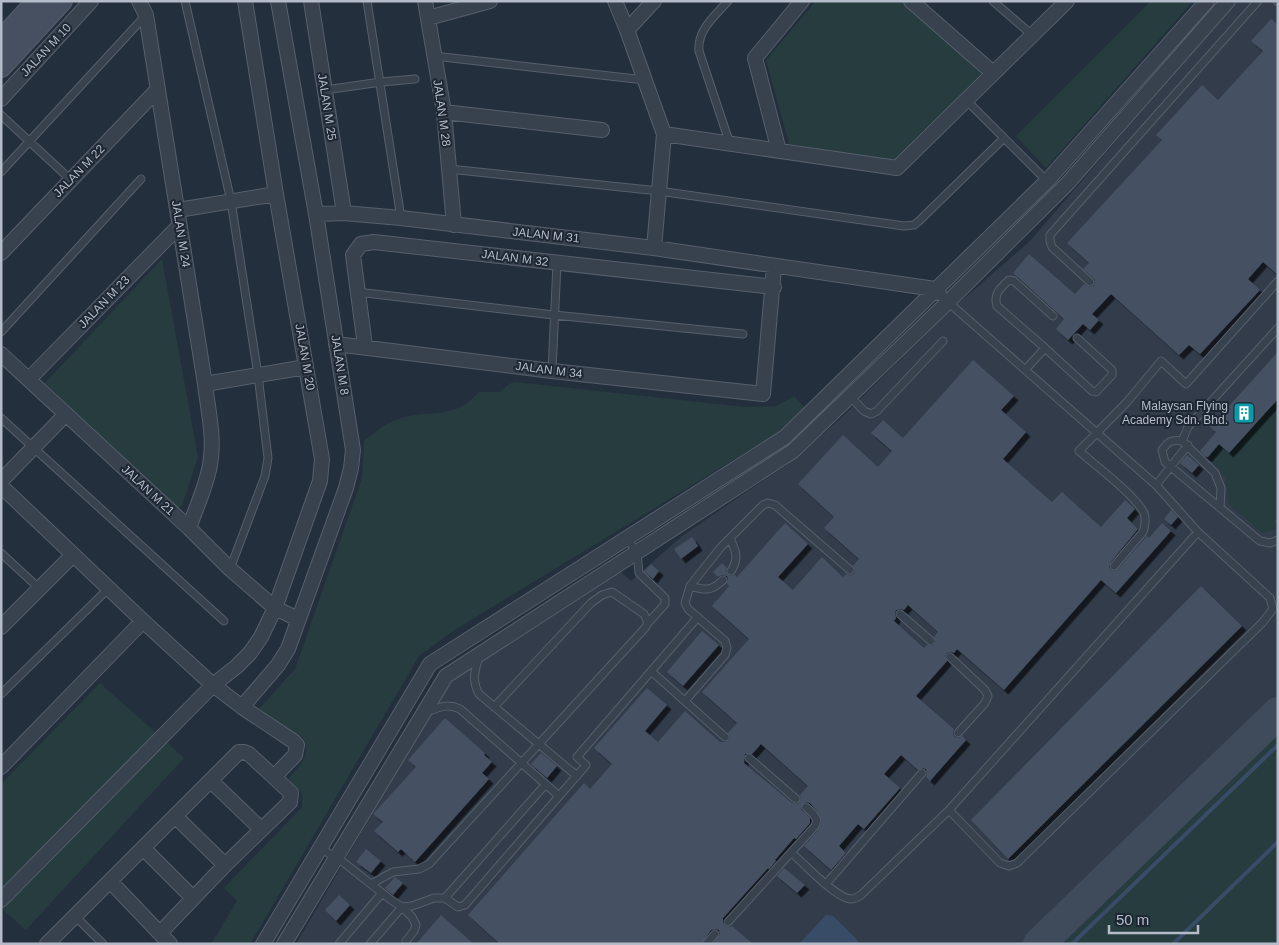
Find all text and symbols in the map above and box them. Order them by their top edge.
street label: JALAN M 10 [18,20,74,79]
street label: JALAN M 25 [315,73,339,142]
street label: JALAN M 28 [430,79,454,148]
street label: JALAN M 22 [51,142,108,200]
street label: JALAN M 24 [169,200,193,269]
street label: JALAN M 31 [512,225,581,246]
street label: JALAN M 32 [481,247,550,269]
street label: JALAN M 23 [76,273,133,331]
street label: JALAN M 20 [292,323,318,392]
street label: JALAN M 8 [328,334,352,396]
street label: JALAN M 34 [515,359,584,381]
place label: Malaysan Flying Academy Sdn. Bhd. [1122,399,1228,427]
building icon: Malaysan Flying Academy Sdn. Bhd. [1232,401,1256,425]
street label: JALAN M 21 [119,462,178,518]
scale bar [1109,902,1198,934]
text: 50 m [1116,911,1149,928]

